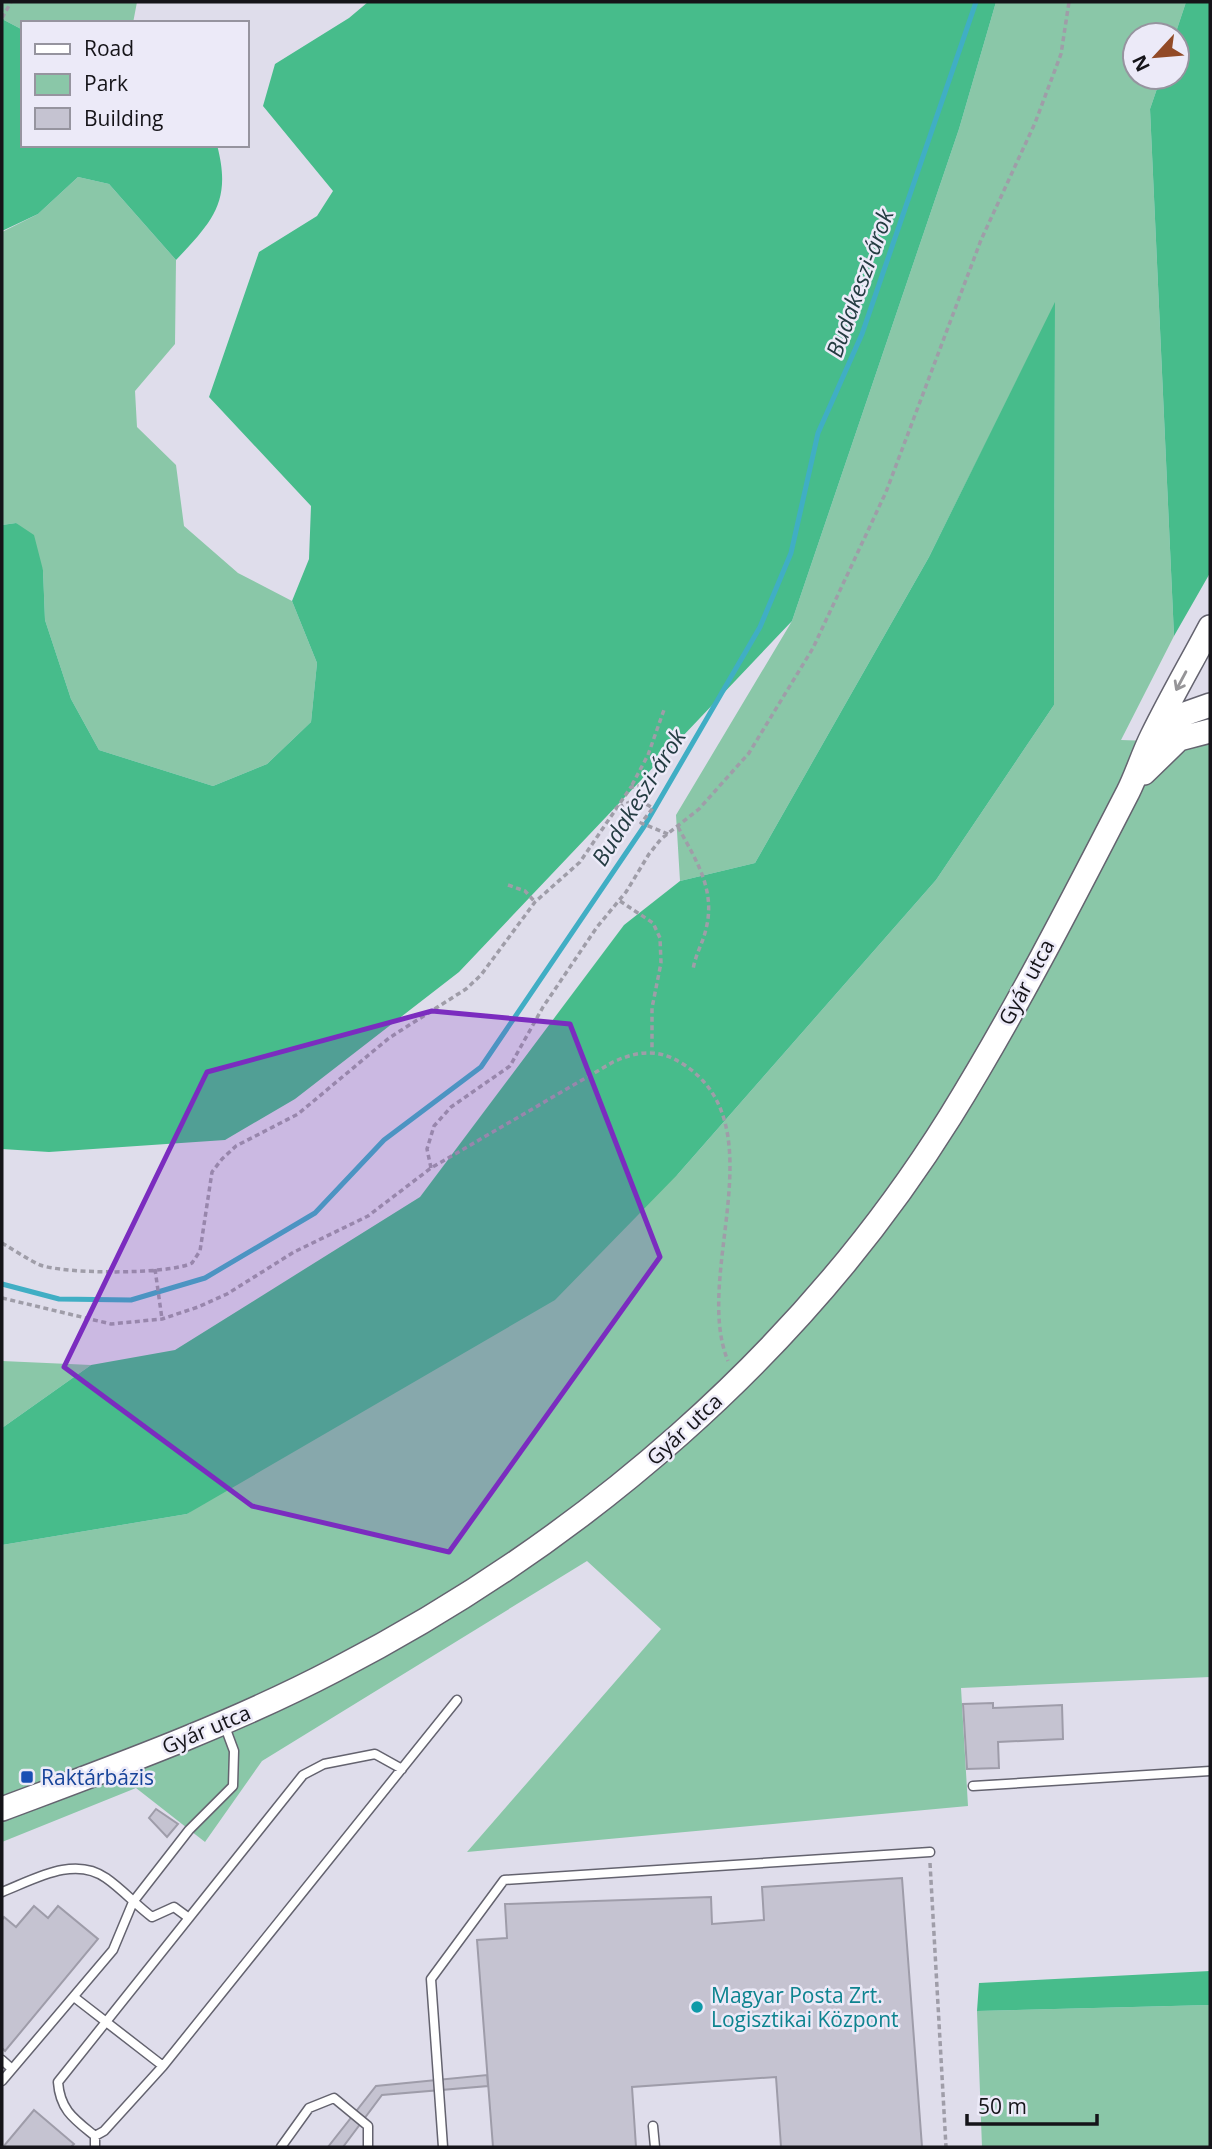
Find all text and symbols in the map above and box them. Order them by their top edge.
legend [21,21,248,147]
north arrow [1121,21,1191,91]
text: Road [84,34,134,62]
text: N [1126,51,1156,76]
text: Park [84,69,128,97]
text: Building [84,104,163,132]
water label: Budakeszi-árok [817,204,901,362]
one-way arrow [1174,670,1187,691]
water label: Budakeszi-árok [583,722,693,871]
street label: Gyár utca [992,934,1060,1030]
street label: Gyár utca [640,1387,728,1471]
street label: Gyár utca [157,1698,255,1760]
place label: Raktárbázis [41,1763,154,1791]
marker: Raktárbázis [19,1769,35,1785]
place label: Magyar Posta Zrt. Logisztikai Központ [711,1981,899,2033]
marker: Magyar Posta Zrt. Logisztikai Központ [689,1999,705,2015]
scale bar [967,2082,1096,2126]
text: 50 m [978,2092,1027,2120]

